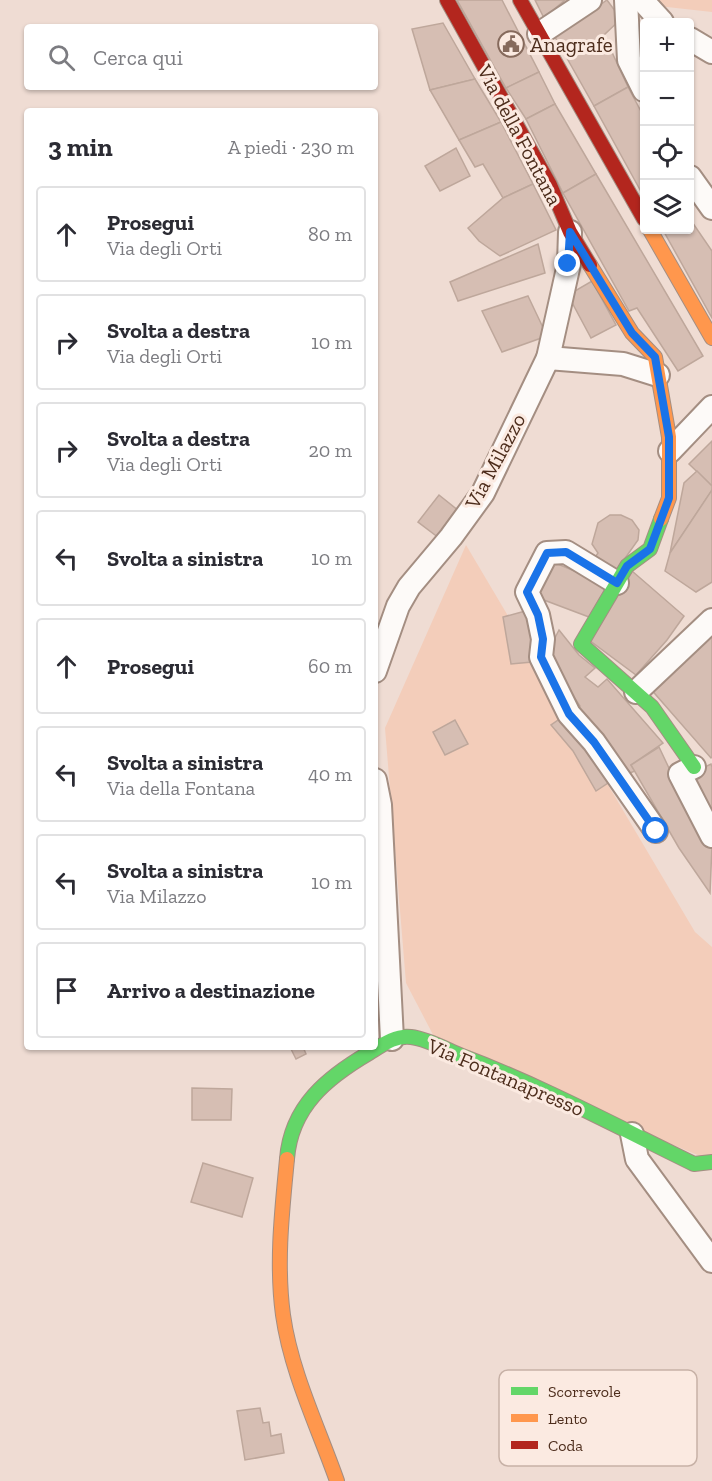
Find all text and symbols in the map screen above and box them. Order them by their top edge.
map controls [640,18,694,234]
button: + [640,18,694,72]
search box [24,24,378,90]
public building icon: Anagrafe [496,29,526,59]
place label: Anagrafe [530,32,613,57]
icon: search [45,41,78,74]
text: Cerca qui [93,44,183,71]
street label: Via della Fontana [472,60,568,210]
button: − [640,72,694,126]
button: locate [640,126,694,180]
text: 3 min [48,131,113,163]
text: A piedi · 230 m [228,135,354,159]
button: layers [640,180,694,234]
text: Prosegui [107,209,194,236]
icon: ahead [50,218,83,251]
text: 80 m [308,222,352,246]
text: Via degli Orti [107,236,222,260]
route end [554,250,580,276]
text: Svolta a destra [107,317,250,344]
icon: right [50,326,83,359]
text: 10 m [311,330,352,354]
text: Via degli Orti [107,344,222,368]
street label: Via Milazzo [459,409,531,514]
text: Svolta a destra [107,425,250,452]
icon: right [50,434,83,467]
text: 20 m [308,438,352,462]
text: Via degli Orti [107,452,222,476]
icon: left [50,542,83,575]
text: Svolta a sinistra [107,545,263,572]
text: 10 m [311,546,352,570]
icon: ahead [50,650,83,683]
text: Prosegui [107,653,194,680]
text: 60 m [308,654,352,678]
text: Svolta a sinistra [107,749,263,776]
icon: left [50,758,83,791]
text: 40 m [308,762,352,786]
text: Via della Fontana [107,776,255,800]
route start [642,817,668,843]
text: Svolta a sinistra [107,857,263,884]
icon: left [50,866,83,899]
text: 10 m [311,870,352,894]
text: Via Milazzo [107,884,206,908]
icon: arrive [50,974,83,1007]
text: Arrivo a destinazione [107,977,315,1004]
street label: Via Fontanapresso [423,1032,588,1121]
legend [499,1370,697,1466]
text: Scorrevole [548,1382,621,1401]
text: Lento [548,1409,588,1428]
text: Coda [548,1436,583,1455]

